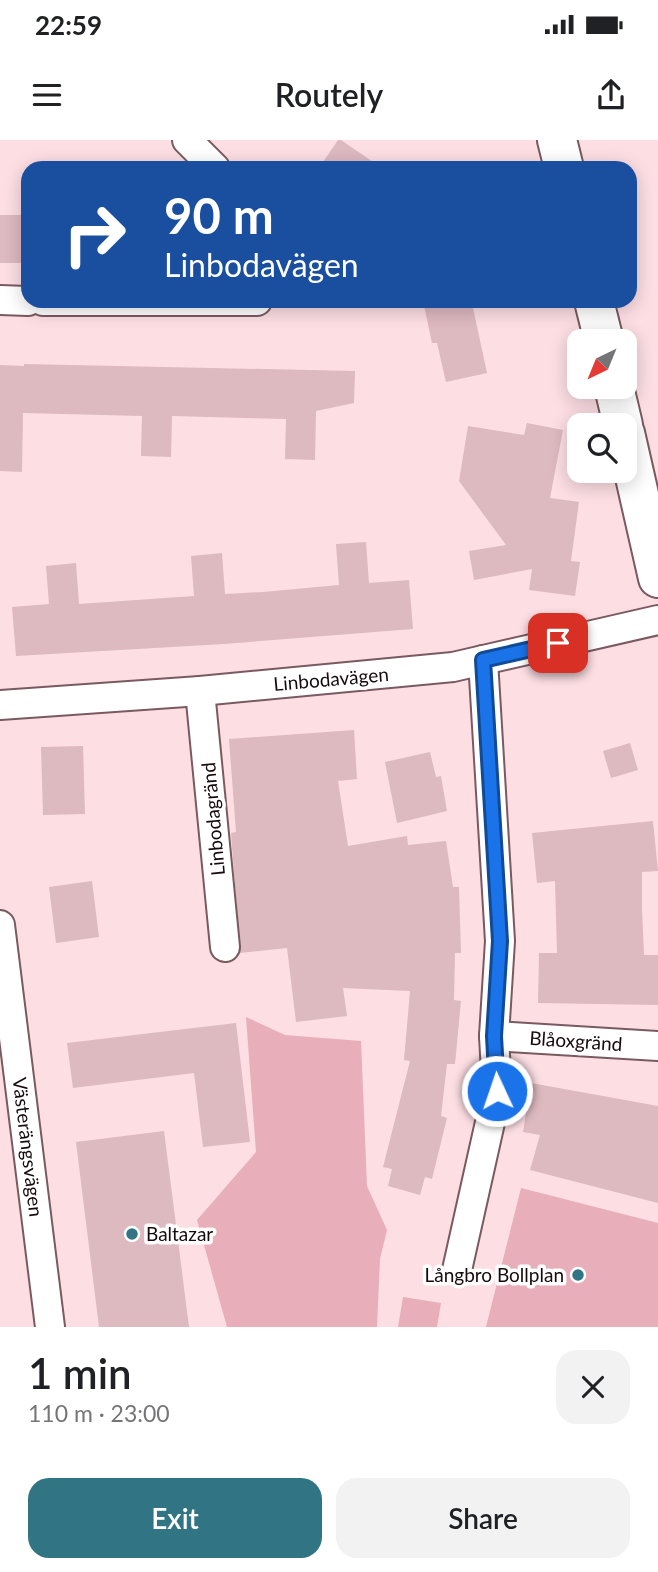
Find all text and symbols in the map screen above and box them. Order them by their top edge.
text: 22:59 [35,9,102,41]
text: Routely [275,75,383,114]
icon: menu [28,76,66,114]
icon: share [592,76,630,114]
text: 90 m [164,186,274,244]
icon: right [49,189,140,280]
text: Linbodavägen [164,245,359,284]
north arrow [567,329,637,399]
map controls [567,329,637,483]
button: search [567,413,637,483]
pin [528,613,588,673]
icon: arrive [539,624,577,662]
street label: Linbodavägen [272,662,390,695]
street label: Linbodagränd [196,761,229,877]
street label: Blåoxgränd [529,1026,623,1055]
position arrow [460,1054,534,1128]
street label: Västerängsvägen [9,1076,48,1218]
place label: Baltazar [146,1222,213,1245]
marker: Baltazar [124,1226,140,1242]
place label: Långbro Bollplan [424,1263,564,1286]
marker: Långbro Bollplan [570,1267,586,1283]
text: 1 min [28,1348,132,1398]
button: close [556,1350,630,1424]
text: 110 m · 23:00 [28,1399,170,1427]
button: Exit [28,1478,322,1558]
button: Share [336,1478,630,1558]

